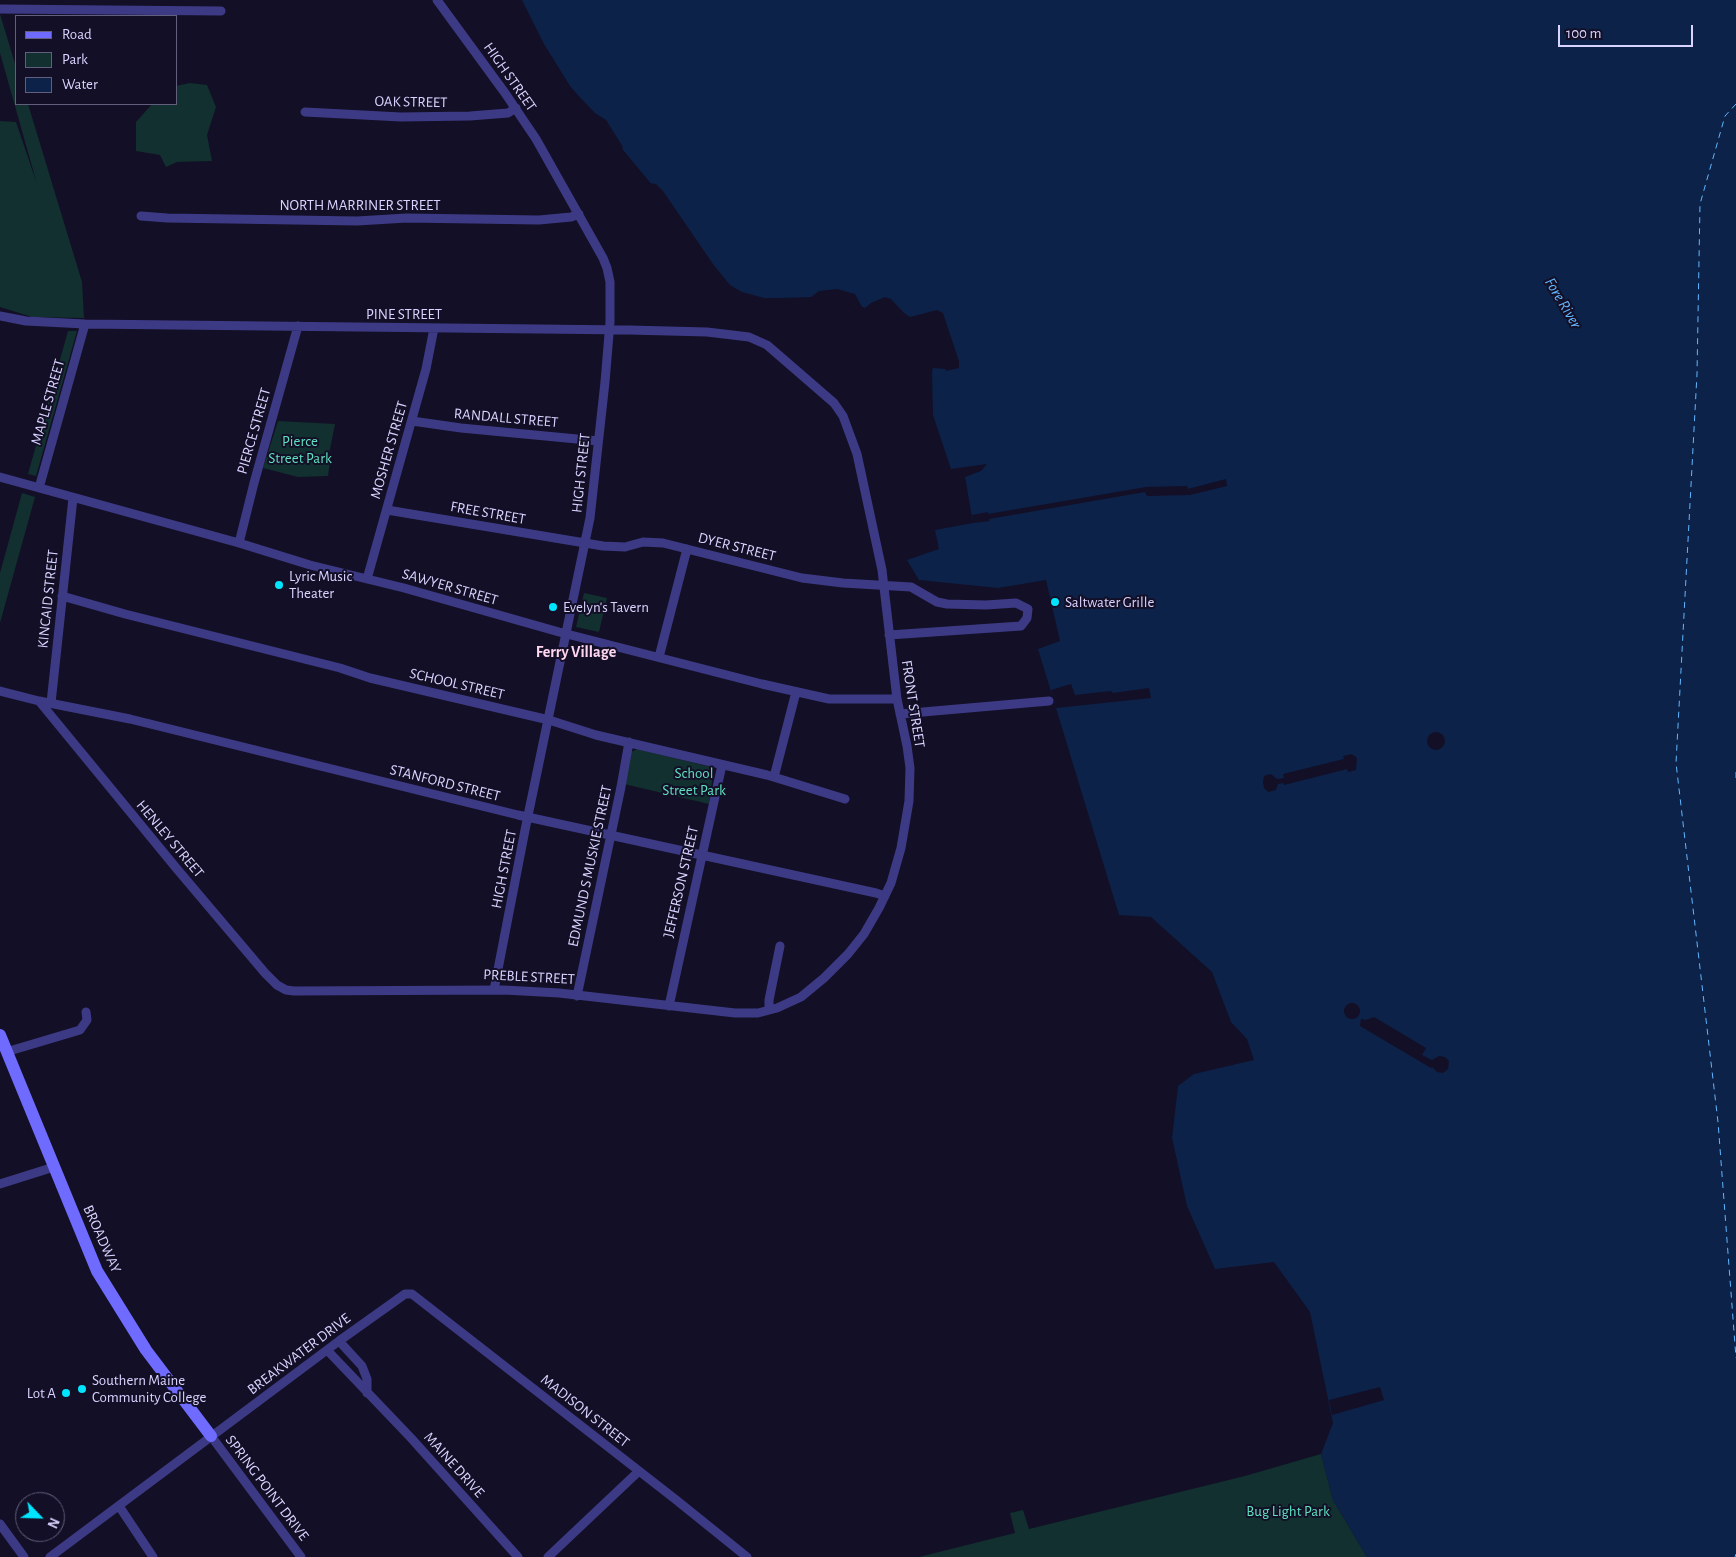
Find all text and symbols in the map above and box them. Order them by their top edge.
legend [15,15,178,105]
scale bar [1561,15,1696,47]
text: 100 m [1566,26,1601,41]
text: Road [62,27,92,42]
street label: HIGH STREET [480,39,540,115]
text: Park [62,52,88,67]
text: Water [62,77,98,92]
street label: OAK STREET [374,92,448,112]
street label: NORTH MARRINER STREET [279,196,441,214]
water label: Fore River [1540,274,1586,332]
street label: PINE STREET [366,305,442,323]
street label: MAPLE STREET [27,357,69,447]
street label: PIERCE STREET [233,386,275,476]
street label: MOSHER STREET [366,399,412,501]
street label: RANDALL STREET [453,404,559,432]
park label: Pierce Street Park [268,432,332,467]
street label: HIGH STREET [568,432,594,514]
street label: FREE STREET [449,498,527,528]
street label: DYER STREET [696,529,778,565]
street label: KINCAID STREET [34,549,62,649]
street label: SAWYER STREET [400,565,500,609]
place label: Lyric Music Theater [289,567,352,602]
marker: Lyric Music Theater [273,579,285,591]
place label: Saltwater Grille [1065,593,1154,611]
marker: Saltwater Grille [1049,596,1061,608]
place label: Evelyn's Tavern [563,598,649,616]
marker: Evelyn's Tavern [547,601,559,613]
district label: Ferry Village [536,642,616,662]
street label: FRONT STREET [897,659,929,749]
street label: SCHOOL STREET [408,664,506,704]
street label: STANFORD STREET [388,761,502,805]
park label: School Street Park [662,764,726,799]
street label: EDMUND S MUSKIE STREET [564,784,616,948]
street label: HENLEY STREET [132,796,208,882]
street label: JEFFERSON STREET [659,824,703,940]
street label: HIGH STREET [488,828,520,910]
street label: PREBLE STREET [483,966,575,988]
street label: BROADWAY [79,1202,125,1276]
street label: BREAKWATER DRIVE [244,1309,354,1399]
place label: Southern Maine Community College [92,1371,206,1406]
street label: MADISON STREET [537,1371,633,1451]
marker: Southern Maine Community College [76,1383,88,1395]
place label: Lot A [27,1384,56,1402]
marker: Lot A [60,1387,72,1399]
street label: MAINE DRIVE [420,1429,488,1501]
street label: SPRING POINT DRIVE [221,1432,313,1544]
north arrow [15,1492,65,1542]
park label: Bug Light Park [1246,1502,1330,1520]
text: N [44,1515,61,1530]

